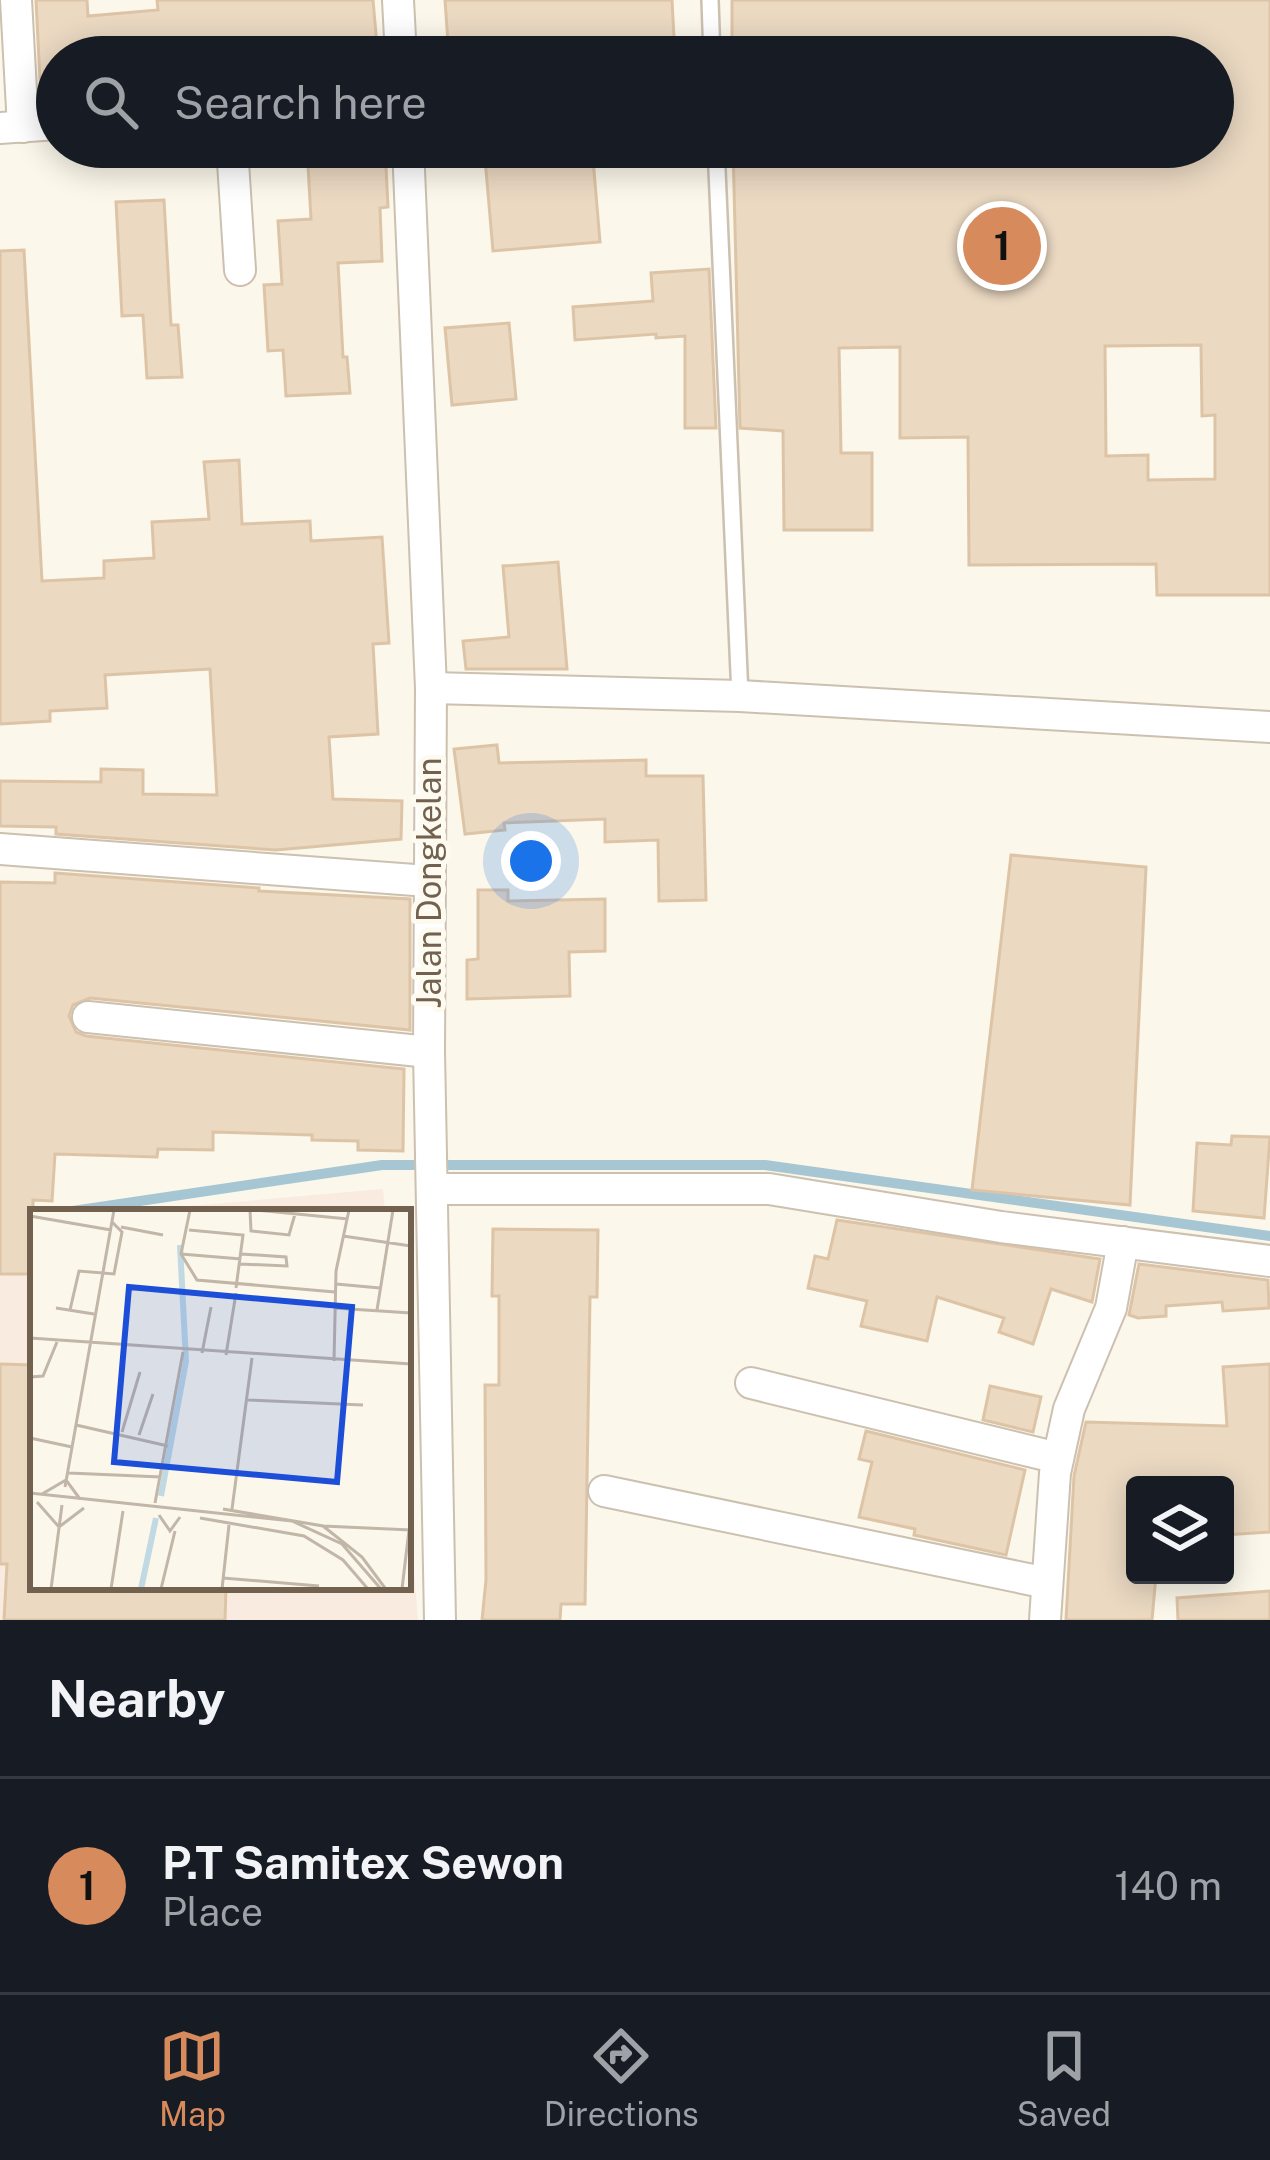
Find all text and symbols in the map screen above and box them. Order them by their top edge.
search box [36,36,1234,168]
icon: search [78,69,144,135]
text: Search here [174,76,427,129]
pin: 1 [963,201,1041,291]
street label: Jalan Dongkelan [410,758,448,1008]
your location [501,831,561,891]
inset map [30,1209,411,1590]
map controls [1126,1476,1234,1584]
button: layers [1126,1476,1234,1584]
text: Nearby [48,1669,225,1728]
text: P.T Samitex Sewon [162,1836,564,1889]
text: 1 [79,1863,95,1909]
text: 140 m [1115,1863,1222,1909]
text: Place [162,1889,263,1935]
tab: Map [159,2023,226,2133]
tab: Directions [544,2023,699,2133]
tab: Saved [1017,2023,1111,2133]

